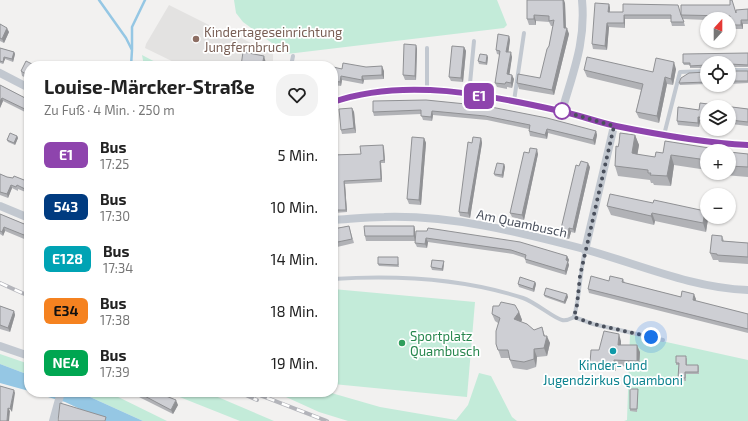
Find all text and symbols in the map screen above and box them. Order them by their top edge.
north arrow [700,12,736,48]
map controls [700,12,736,224]
place label: Kindertageseinrichtung Jungfernbruch [204,24,342,55]
marker: Kindertageseinrichtung Jungfernbruch [191,34,201,44]
button: locate [700,56,736,92]
button: heart [276,74,318,116]
text: Louise-Märcker-Straße [44,75,255,98]
line badge: E1 [461,83,497,109]
text: E1 [472,87,486,104]
button: layers [700,100,736,136]
text: Zu Fuß · 4 Min. · 250 m [44,102,175,118]
unlabelled marker [553,102,571,120]
text: Bus [100,138,126,156]
button: + [700,144,736,180]
text: E1 [59,146,73,163]
text: 5 Min. [278,146,318,164]
text: 17:25 [100,156,129,172]
button: − [700,188,736,224]
text: Bus [100,190,126,208]
text: 543 [54,198,78,215]
text: 10 Min. [271,198,318,216]
street label: Am Quambusch [475,206,569,240]
text: 17:30 [100,208,130,224]
text: Bus [103,242,129,260]
text: E128 [52,250,83,267]
text: 14 Min. [270,250,318,268]
text: 17:34 [103,260,133,276]
text: Bus [100,294,126,312]
text: E34 [54,302,78,319]
text: 18 Min. [271,302,318,320]
text: 17:38 [100,312,130,328]
your location [641,327,661,347]
place label: Sportplatz Quambusch [410,328,480,359]
marker: Sportplatz Quambusch [397,338,407,348]
text: Bus [100,346,126,364]
marker: Kinder- und Jugendzirkus Quamboni [608,346,618,356]
text: NE4 [52,354,80,371]
text: 19 Min. [271,354,318,372]
place label: Kinder- und Jugendzirkus Quamboni [543,357,683,388]
text: 17:39 [100,364,130,380]

